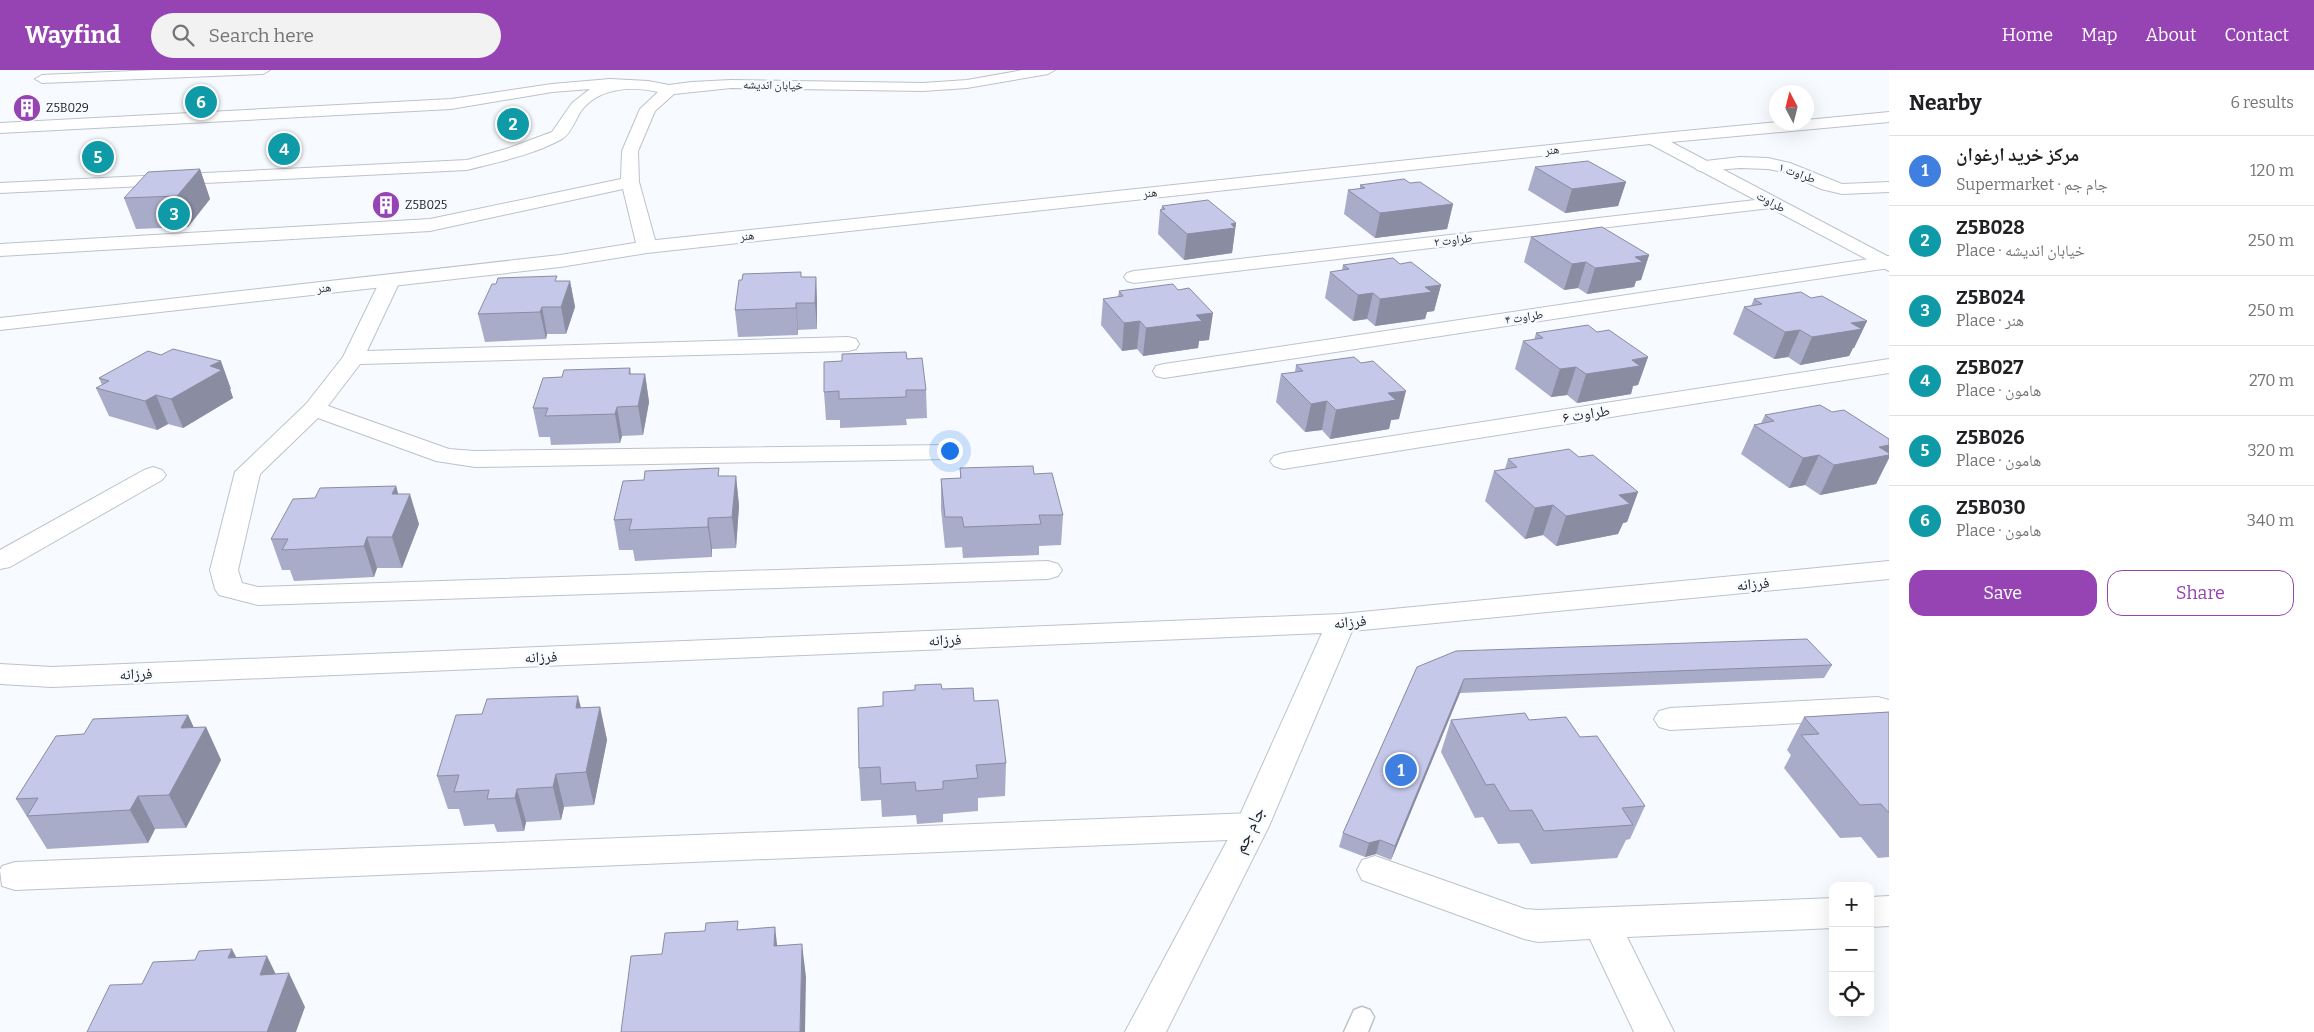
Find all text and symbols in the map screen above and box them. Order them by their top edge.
search box [151,13,501,58]
text: Wayfind [25,21,121,49]
icon: search [169,21,197,49]
text: Search here [209,24,314,47]
text: Home [2002,24,2053,46]
text: Map [2081,24,2117,46]
text: About [2145,24,2196,46]
text: Contact [2224,24,2289,46]
street label: خیابان اندیشه [743,77,804,93]
pin: 6 [185,83,217,121]
north arrow [1769,85,1814,130]
text: Nearby [1909,90,1982,116]
building icon: Z5B029 [12,93,42,123]
text: 6 results [2231,93,2294,112]
place label: Z5B029 [46,101,89,115]
pin: 2 [497,105,529,143]
pin: 4 [268,130,300,168]
pin: 5 [82,138,114,176]
street label: هنر [1543,142,1560,158]
text: مرکز خرید ارغوان [1956,143,2079,166]
street label: طراوت ۱ [1777,160,1817,186]
text: 1 [1922,161,1928,180]
text: 120 m [2250,161,2294,180]
text: Supermarket · جام جم [1956,175,2108,194]
street label: هنر [1141,185,1158,201]
street label: طراوت [1754,189,1788,215]
building icon: Z5B025 [371,190,401,220]
pin: 3 [158,195,190,233]
place label: Z5B025 [405,198,447,212]
text: Z5B028 [1956,216,2025,239]
street label: هنر [738,228,755,244]
street label: طراوت ۲ [1433,231,1473,249]
text: 2 [1920,231,1930,250]
text: 250 m [2248,231,2294,250]
text: Place · خیابان اندیشه [1956,241,2085,260]
street label: هنر [315,280,332,296]
text: Z5B024 [1956,286,2025,309]
text: 3 [1920,301,1930,320]
text: 250 m [2248,301,2294,320]
street label: طراوت ۴ [1504,307,1544,327]
text: Place · هنر [1956,311,2024,330]
text: Z5B027 [1956,356,2023,379]
text: 4 [1920,371,1930,390]
text: 270 m [2249,371,2294,390]
text: Place · هامون [1956,381,2041,400]
street label: طراوت ۶ [1561,401,1611,427]
text: Z5B026 [1956,426,2025,449]
your location [937,438,963,464]
text: 5 [1921,441,1929,460]
text: 320 m [2247,441,2294,460]
text: Place · هامون [1956,451,2041,470]
text: Z5B030 [1956,496,2026,519]
text: 6 [1920,511,1930,530]
text: 340 m [2247,511,2294,530]
text: Place · هامون [1956,521,2041,540]
button: Save [1909,570,2097,616]
button: Share [2107,570,2294,616]
street label: فرزانه [1736,574,1770,594]
street label: فرزانه [1333,612,1367,632]
street label: فرزانه [928,630,962,650]
street label: فرزانه [524,647,558,667]
street label: فرزانه [119,664,153,684]
pin: 1 [1385,751,1417,789]
street label: جام جم [1228,803,1271,857]
map controls [1829,882,1874,1017]
button: + [1829,882,1874,927]
button: − [1829,927,1874,972]
button: locate [1829,972,1874,1017]

